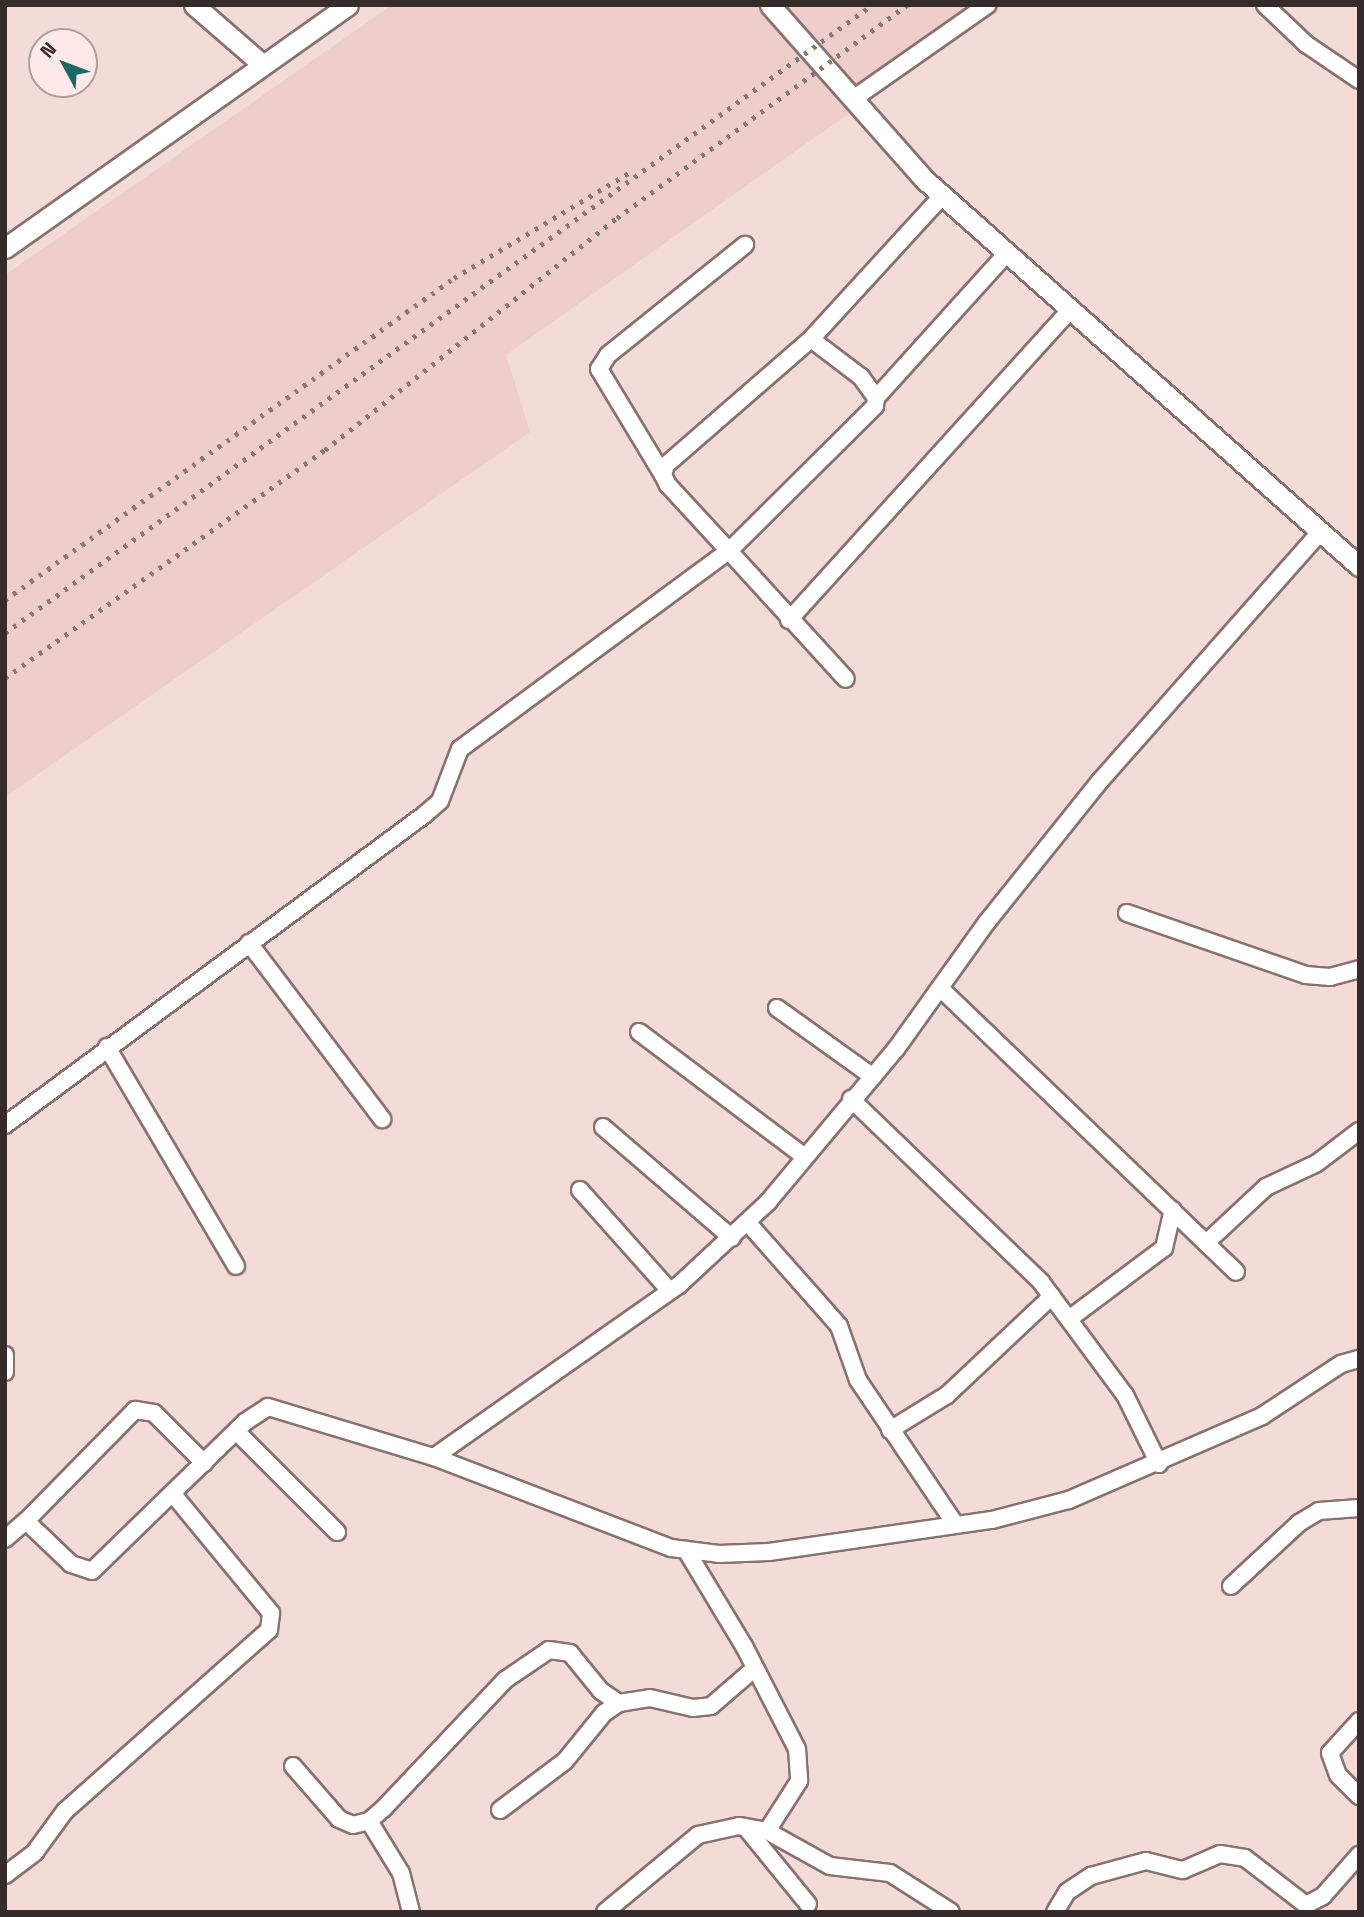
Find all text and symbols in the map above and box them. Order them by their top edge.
north arrow [28,28,98,98]
text: N [35,37,62,63]

